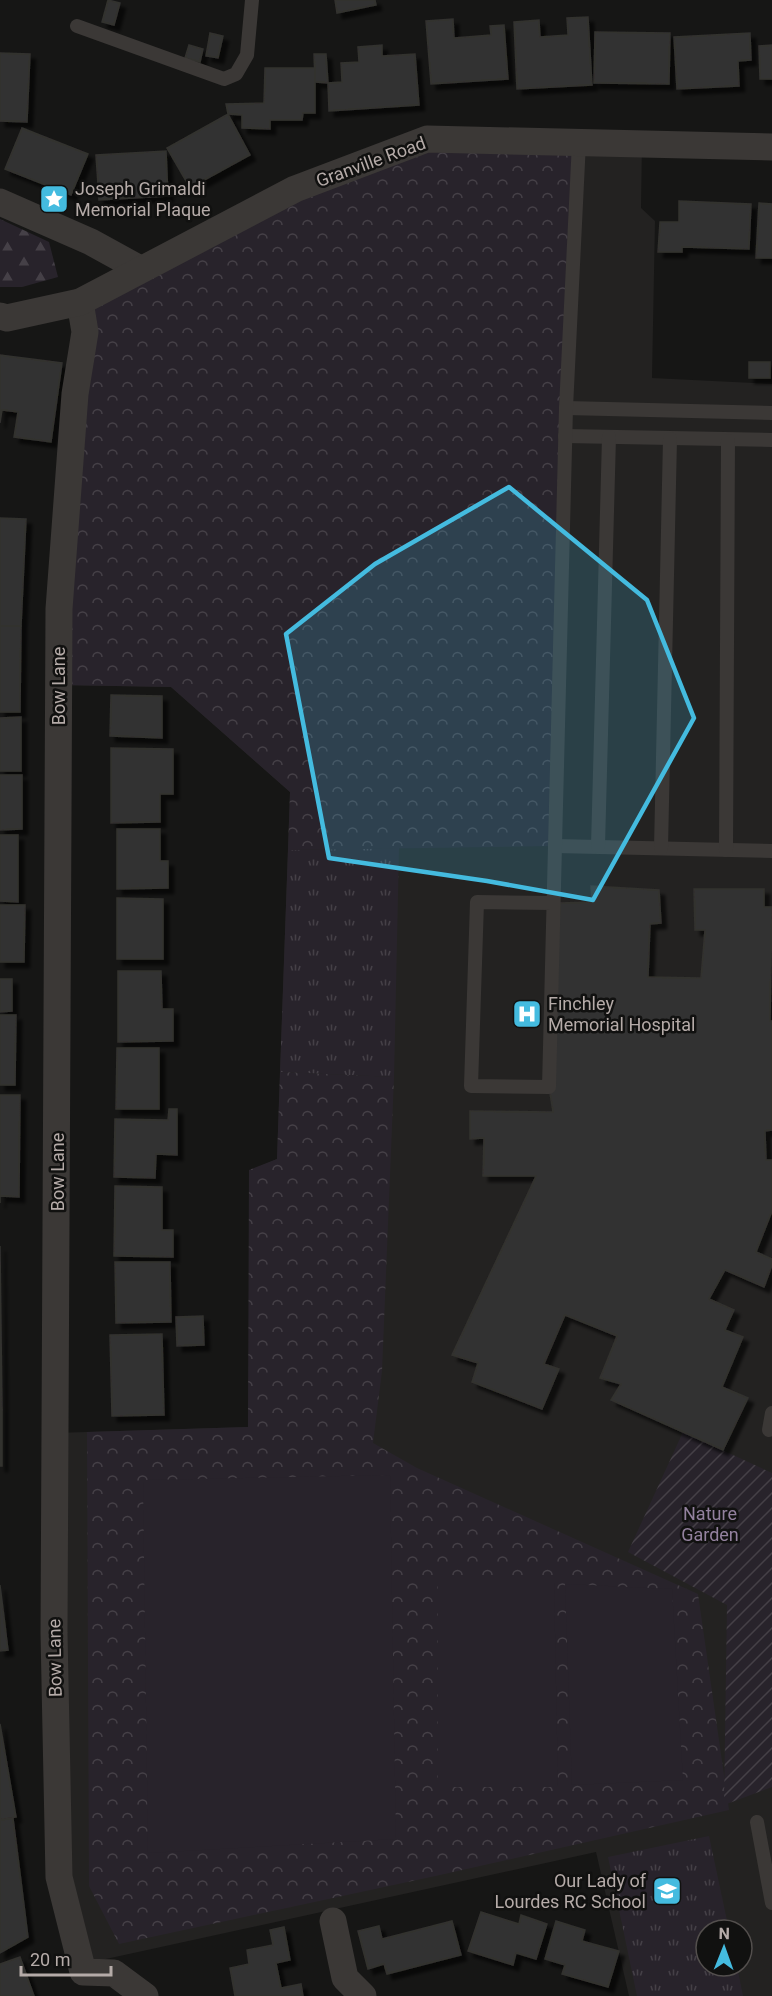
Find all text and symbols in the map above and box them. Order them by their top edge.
street label: Granville Road [313,132,428,191]
place label: Joseph Grimaldi Memorial Plaque [75,178,211,220]
place icon: Joseph Grimaldi Memorial Plaque [38,183,70,215]
street label: Bow Lane [48,647,69,725]
place label: Finchley Memorial Hospital [548,993,695,1035]
hospital icon: Finchley Memorial Hospital [511,998,543,1030]
street label: Bow Lane [47,1133,68,1211]
park label: Nature Garden [681,1503,739,1545]
street label: Bow Lane [43,1619,66,1697]
place label: Our Lady of Lourdes RC School [495,1870,647,1912]
school or university icon: Our Lady of Lourdes RC School [651,1875,683,1907]
north arrow [694,1918,754,1978]
text: N [718,1924,730,1943]
scale bar [21,1939,111,1977]
text: 20 m [30,1949,70,1970]

